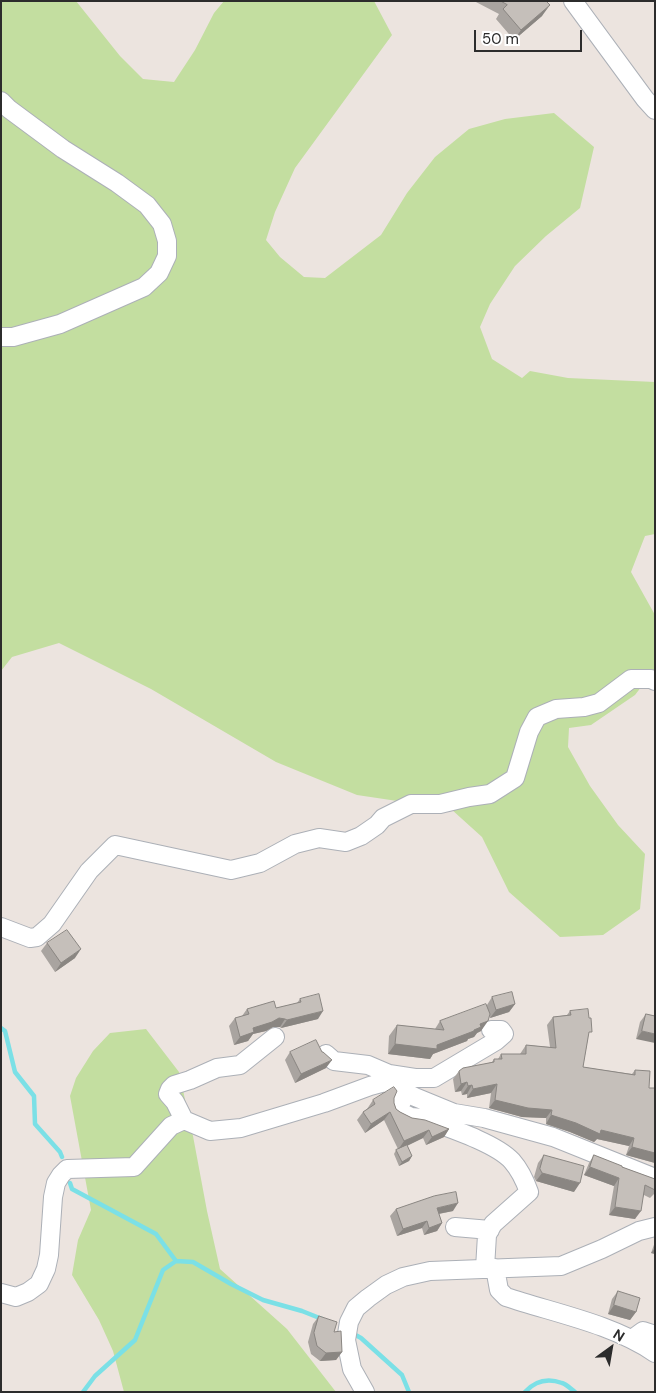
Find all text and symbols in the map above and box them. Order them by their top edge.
scale bar [476,20,584,52]
text: 50 m [482,29,519,49]
north arrow [586,1323,636,1373]
text: N [610,1325,628,1346]

